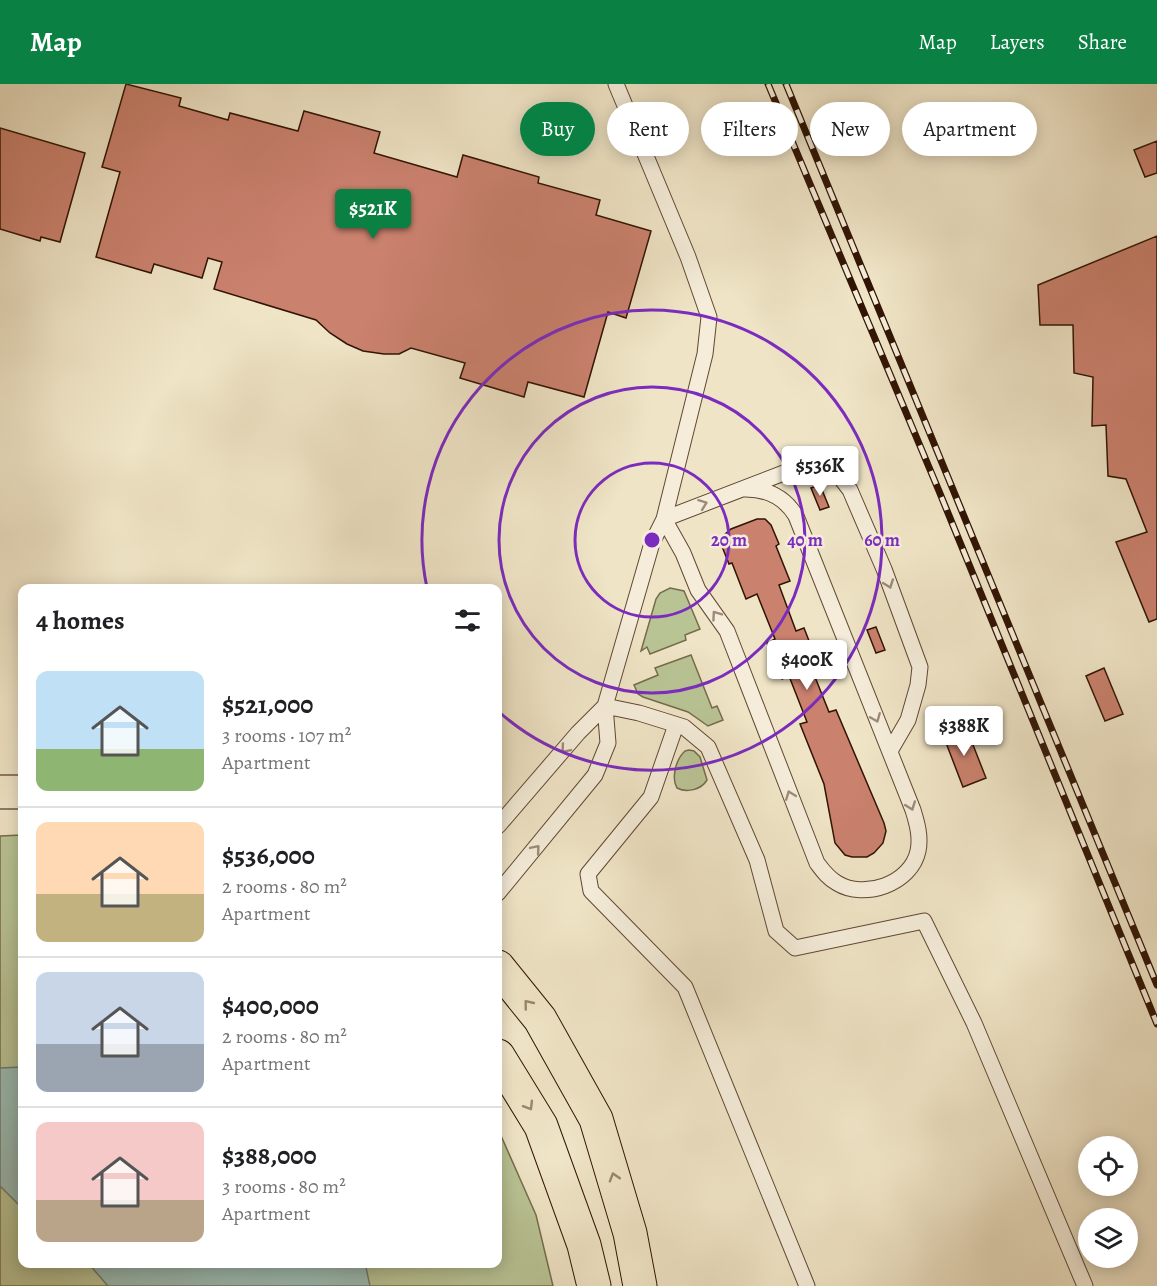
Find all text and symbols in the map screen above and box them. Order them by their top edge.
text: Map [30,23,82,61]
text: Map [918,28,957,56]
text: Layers [990,28,1045,56]
text: Share [1078,28,1127,56]
chip: Buy [520,102,595,156]
chip: Rent [607,102,689,156]
chip: Filters [701,102,798,156]
chip: New [810,102,890,156]
chip: Apartment [902,102,1037,156]
pin: $521K [331,189,415,240]
text: $521K [349,195,397,222]
pin: $536K [778,446,862,497]
text: $536K [796,452,844,479]
one-way arrow [697,499,708,511]
text: 20 m [711,528,747,552]
text: 40 m [787,528,823,552]
text: 60 m [864,528,900,552]
centre of rings [642,530,662,550]
one-way arrow [882,578,894,589]
text: 4 homes [36,603,125,638]
icon: filters [451,604,484,637]
one-way arrow [712,611,723,622]
pin: $400K [765,640,849,691]
text: $400K [781,646,833,673]
text: $521,000 [222,687,313,722]
icon: home [84,695,156,767]
pin: $388K [922,706,1006,757]
one-way arrow [869,711,881,722]
text: $388K [939,712,989,739]
text: 3 rooms · 107 m² [222,722,351,749]
one-way arrow [561,742,572,753]
text: Apartment [222,749,311,776]
one-way arrow [785,790,797,801]
one-way arrow [904,800,916,811]
text: $536,000 [222,838,315,873]
one-way arrow [529,845,540,856]
icon: home [84,846,156,918]
text: 2 rooms · 80 m² [222,873,347,900]
text: Apartment [222,900,311,927]
text: $400,000 [222,988,319,1023]
icon: home [84,996,156,1068]
one-way arrow [524,1000,535,1011]
text: 2 rooms · 80 m² [222,1023,347,1050]
text: Apartment [222,1050,311,1077]
one-way arrow [521,1100,533,1110]
map controls [1078,1136,1138,1268]
button: locate [1078,1136,1138,1196]
text: $388,000 [222,1138,316,1173]
icon: home [84,1146,156,1218]
one-way arrow [609,1172,621,1183]
text: 3 rooms · 80 m² [222,1173,346,1200]
text: Apartment [222,1200,311,1227]
button: layers [1078,1208,1138,1268]

